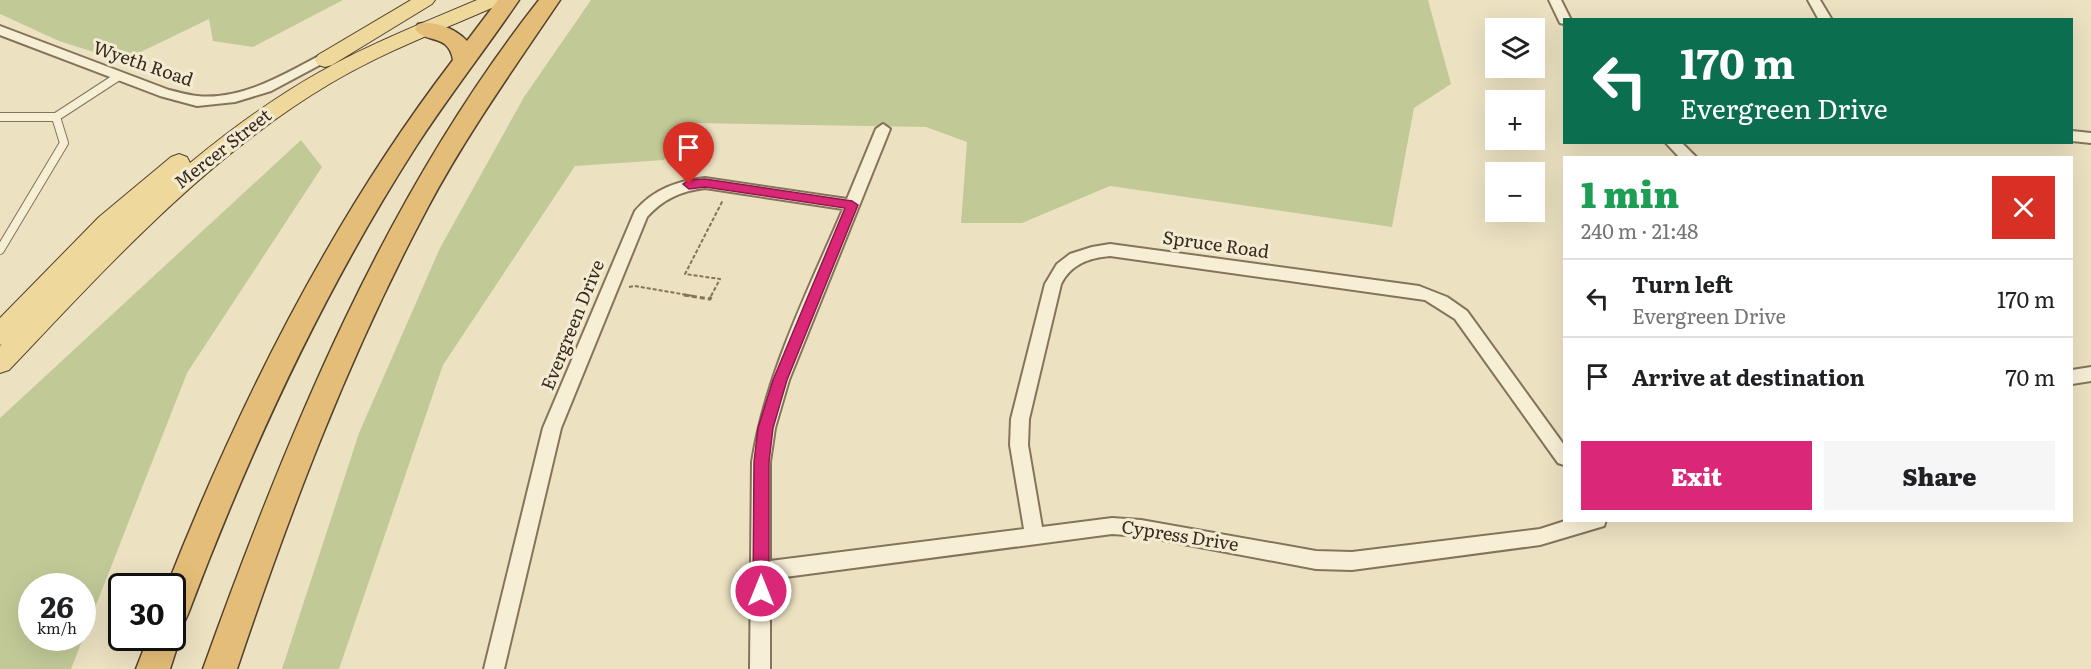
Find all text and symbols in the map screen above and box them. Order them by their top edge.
map controls [1485,18,1545,222]
button: layers [1485,18,1545,78]
text: 170 m [1680,30,1795,92]
street label: Wyeth Road [90,33,197,92]
icon: left [1581,42,1659,120]
text: Evergreen Drive [1680,87,1888,127]
button: + [1485,90,1545,150]
street label: Mercer Street [168,101,277,194]
pin [663,122,714,184]
icon: arrive [672,131,705,164]
button: − [1485,162,1545,222]
text: 1 min [1581,166,1679,219]
button: close [1992,176,2055,239]
text: 240 m · 21:48 [1581,215,1698,245]
street label: Spruce Road [1161,223,1271,264]
street label: Evergreen Drive [533,255,610,394]
text: Turn left [1632,267,1733,300]
icon: left [1581,282,1614,315]
text: 170 m [1997,282,2055,315]
text: Evergreen Drive [1632,300,1786,330]
icon: arrive [1581,360,1614,393]
text: Arrive at destination [1632,360,1865,393]
text: 70 m [2005,360,2055,393]
button: Exit [1581,441,1812,510]
button: Share [1824,441,2055,510]
street label: Cypress Drive [1120,512,1241,557]
position arrow [729,559,793,623]
speed limit sign: 30 [108,573,186,651]
text: 26 [40,583,74,627]
text: km/h [37,616,77,639]

